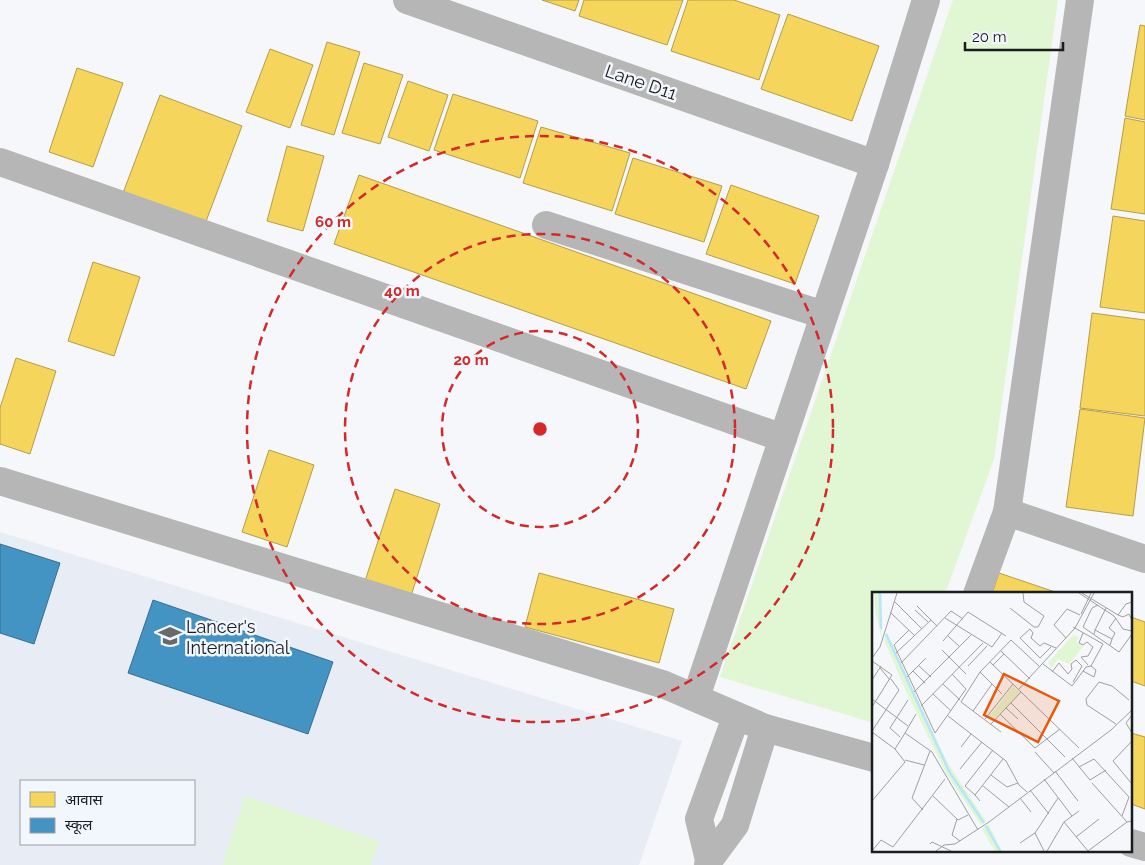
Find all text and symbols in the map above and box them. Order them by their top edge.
scale bar [965,20,1062,52]
text: 20 m [972,28,1007,46]
street label: Lane D11 [602,60,680,104]
text: 60 m [315,213,351,231]
text: 40 m [384,282,420,300]
text: 20 m [453,351,489,369]
centre of rings [531,420,549,438]
inset map [872,592,1132,852]
place label: Lancer's International [186,616,290,658]
school or university icon: Lancer's International [157,623,183,649]
legend [20,780,195,845]
text: आवास [65,791,104,809]
text: स्कूल [65,816,93,835]

